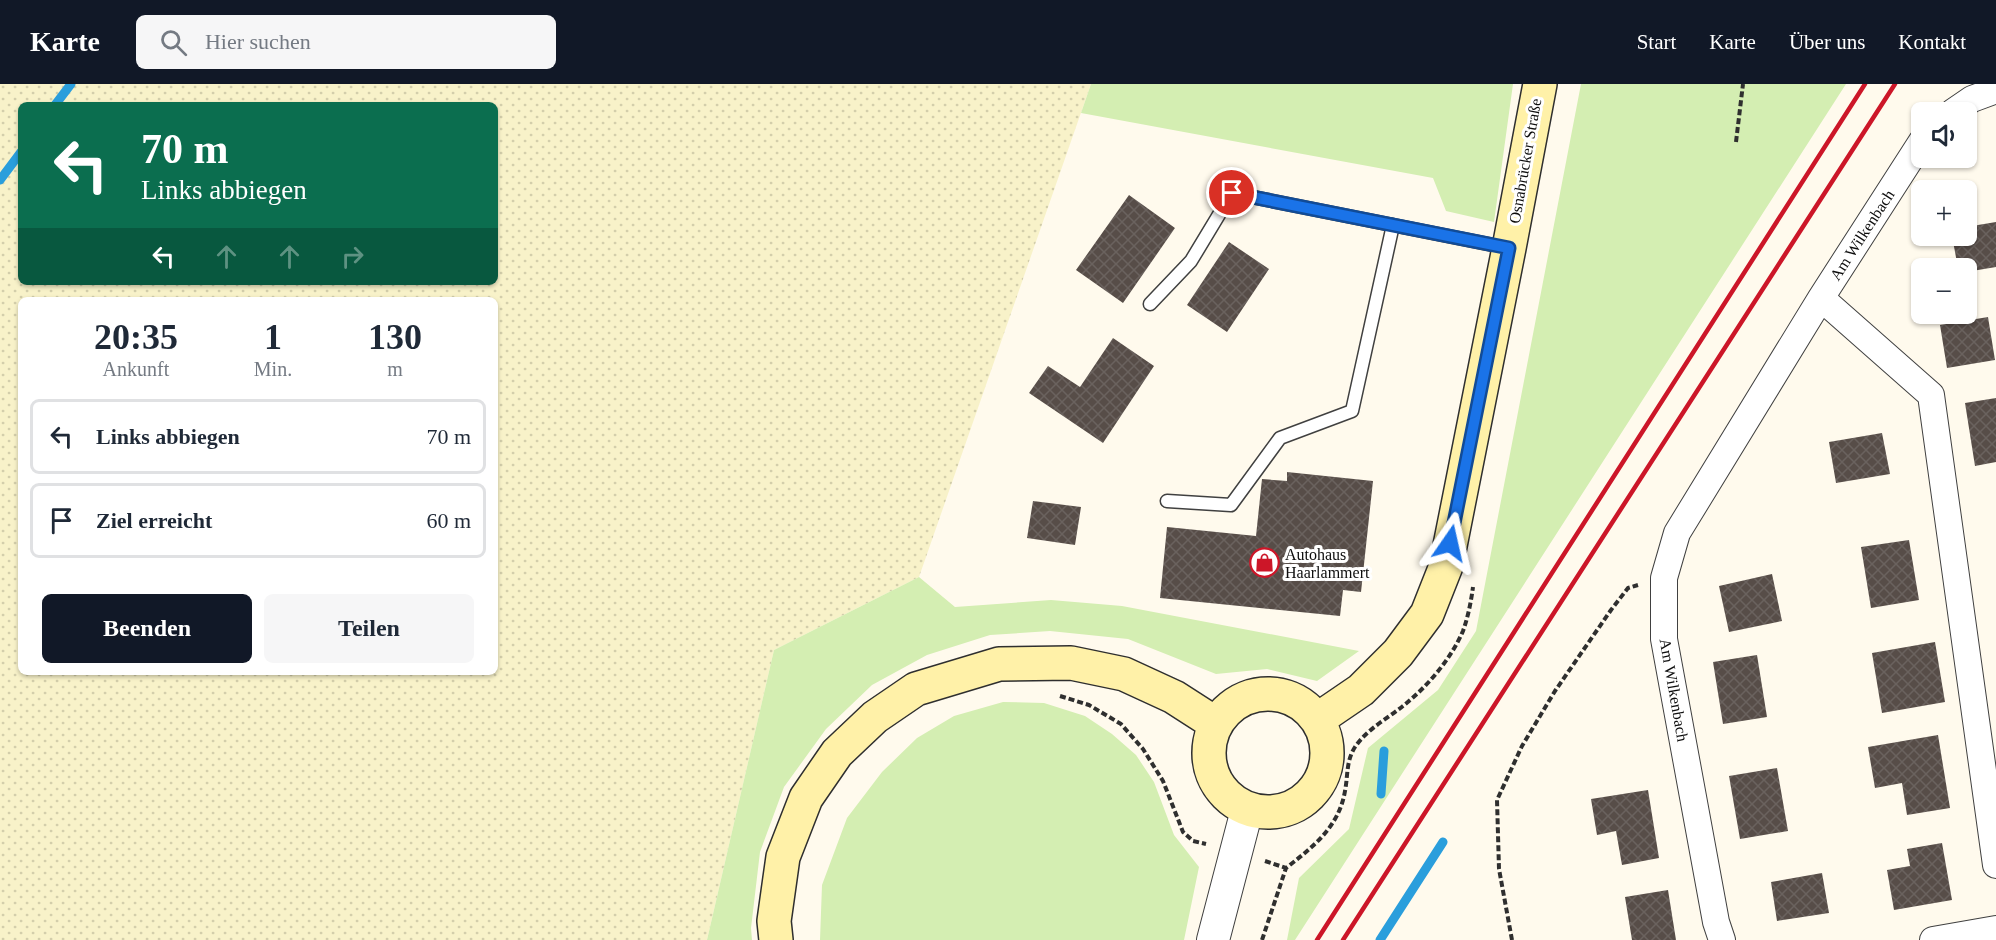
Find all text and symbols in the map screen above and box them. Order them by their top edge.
search box [136,15,556,69]
text: Karte [30,26,100,57]
icon: search [157,26,190,59]
text: Hier suchen [205,29,311,54]
text: Start [1637,30,1676,54]
text: Karte [1709,30,1756,54]
text: Über uns [1789,30,1865,54]
text: Kontakt [1898,30,1966,54]
street label: Osnabrücker Straße [1506,97,1544,225]
map controls [1911,102,1977,324]
button: sound [1911,102,1977,168]
icon: left [42,126,120,204]
text: 70 m [141,126,229,172]
pin [1206,167,1257,218]
text: Links abbiegen [141,175,307,205]
icon: arrive [1215,176,1248,209]
button: + [1911,180,1977,246]
street label: Am Wilkenbach [1826,187,1898,283]
icon: left [147,240,180,273]
icon: ahead [210,240,243,273]
icon: ahead [273,240,306,273]
icon: right [336,240,369,273]
button: − [1911,258,1977,324]
text: 20:35 [94,317,178,357]
text: 1 [264,317,282,357]
text: 130 [368,317,422,357]
text: Ankunft [103,358,169,380]
text: Min. [254,358,292,380]
text: m [387,358,403,380]
icon: left [45,420,78,453]
text: Links abbiegen [96,424,240,449]
text: 70 m [426,424,471,449]
icon: arrive [45,504,78,537]
text: Ziel erreicht [96,508,212,533]
text: 60 m [426,508,471,533]
position arrow [1418,511,1482,575]
place label: Autohaus Haarlammert [1285,546,1370,581]
shop icon: Autohaus Haarlammert [1248,547,1280,579]
button: Beenden [42,594,252,663]
button: Teilen [264,594,474,663]
street label: Am Wilkenbach [1657,637,1691,743]

